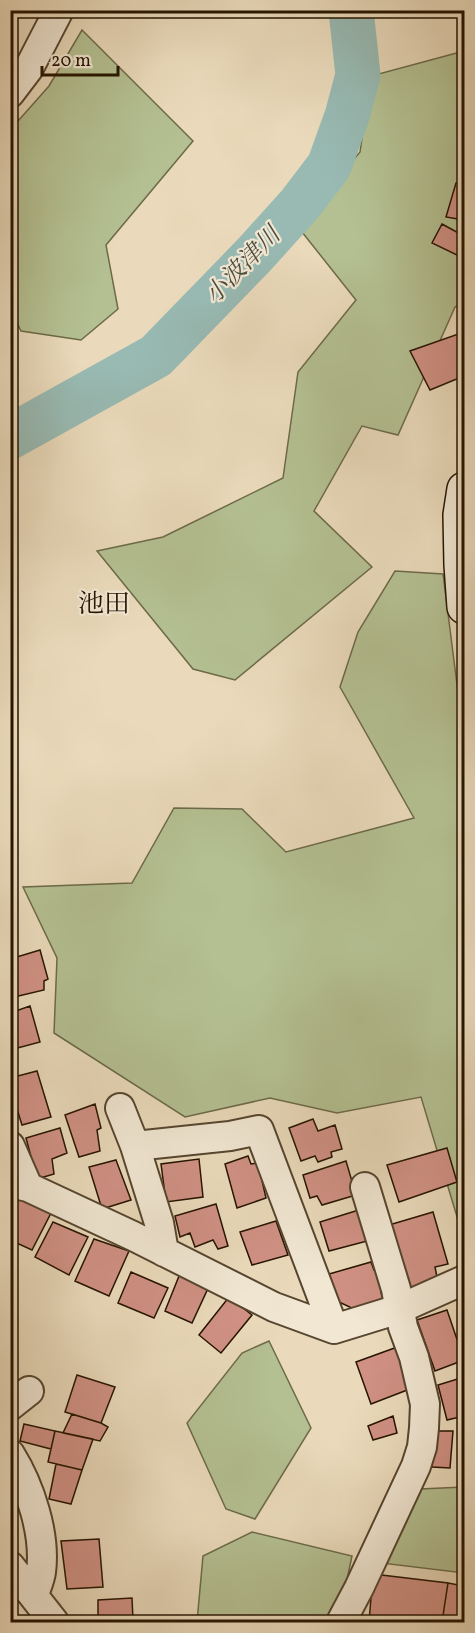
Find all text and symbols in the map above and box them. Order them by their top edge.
scale bar [42,39,118,77]
text: 20 m [51,49,91,74]
water label: 小波津川 [198,218,291,313]
district label: 池田 [78,587,130,623]

